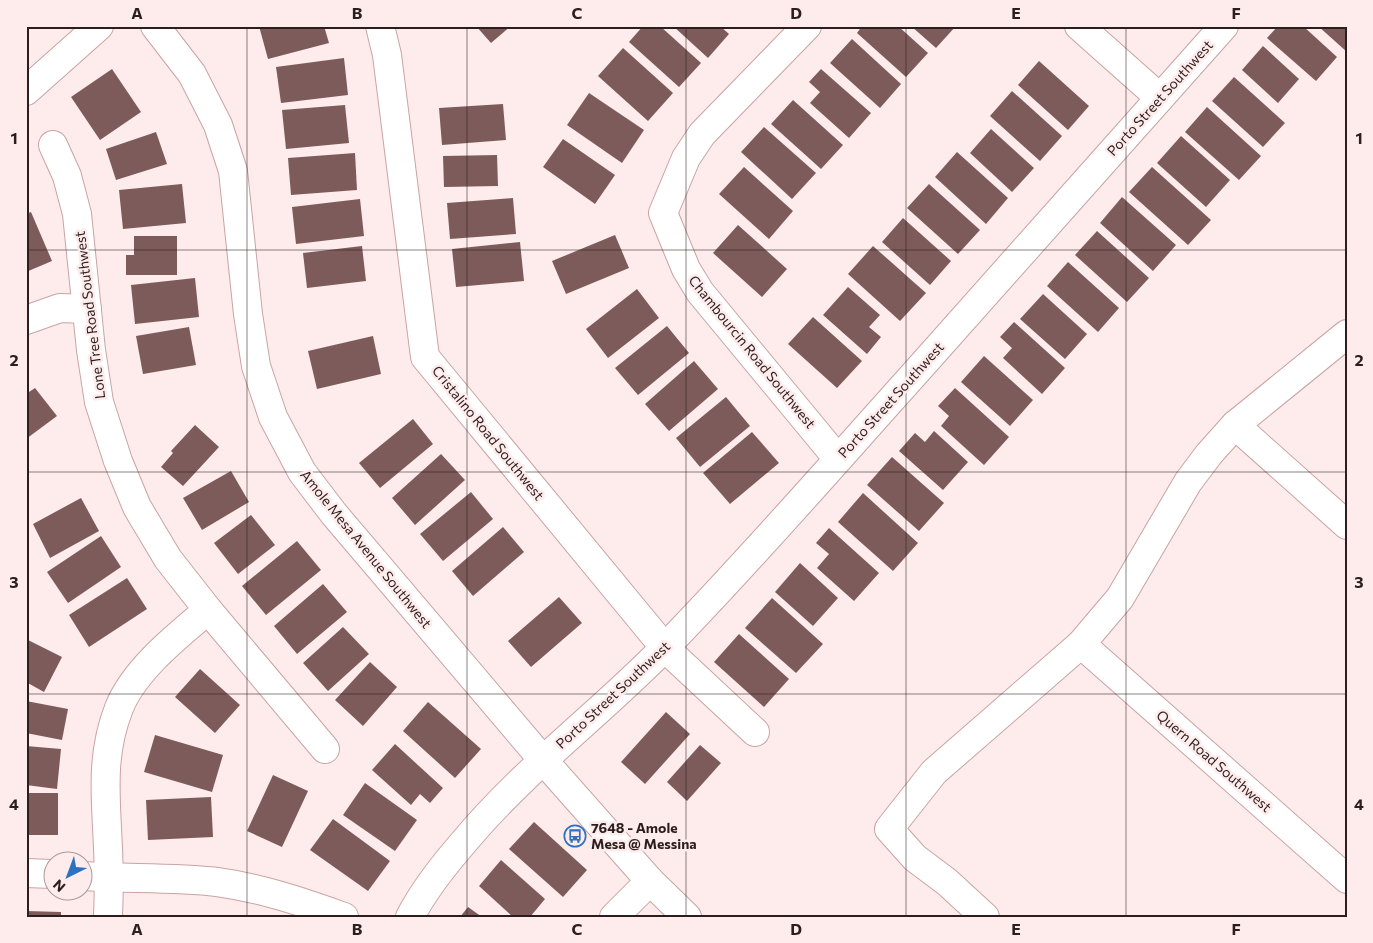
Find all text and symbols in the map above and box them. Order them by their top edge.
text: A [131,3,143,22]
text: B [352,3,363,22]
text: C [572,3,583,22]
text: D [790,3,802,22]
text: E [1011,3,1021,22]
text: F [1231,3,1241,22]
street label: Porto Street Southwest [1103,36,1216,159]
text: 1 [10,128,18,147]
text: 1 [1355,128,1363,147]
street label: Lone Tree Road Southwest [71,230,108,400]
street label: Chambourcin Road Southwest [685,272,820,432]
street label: Porto Street Southwest [834,338,947,461]
text: 2 [9,350,19,369]
text: 2 [1354,350,1364,369]
street label: Cristalino Road Southwest [429,362,548,504]
street label: Amole Mesa Avenue Southwest [297,466,436,631]
text: 3 [9,572,19,591]
text: 3 [1354,572,1364,591]
street label: Porto Street Southwest [552,637,673,752]
street label: Quern Road Southwest [1153,706,1275,815]
text: 4 [9,794,19,813]
text: 4 [1354,794,1364,813]
place label: 7648 - Amole Mesa @ Messina [591,819,697,852]
bus stop icon: 7648 - Amole Mesa @ Messina [563,824,587,848]
north arrow [42,850,92,900]
text: N [49,876,69,896]
text: A [131,919,143,938]
text: B [352,919,363,938]
text: C [572,919,583,938]
text: D [790,919,802,938]
text: E [1011,919,1021,938]
text: F [1231,919,1241,938]

